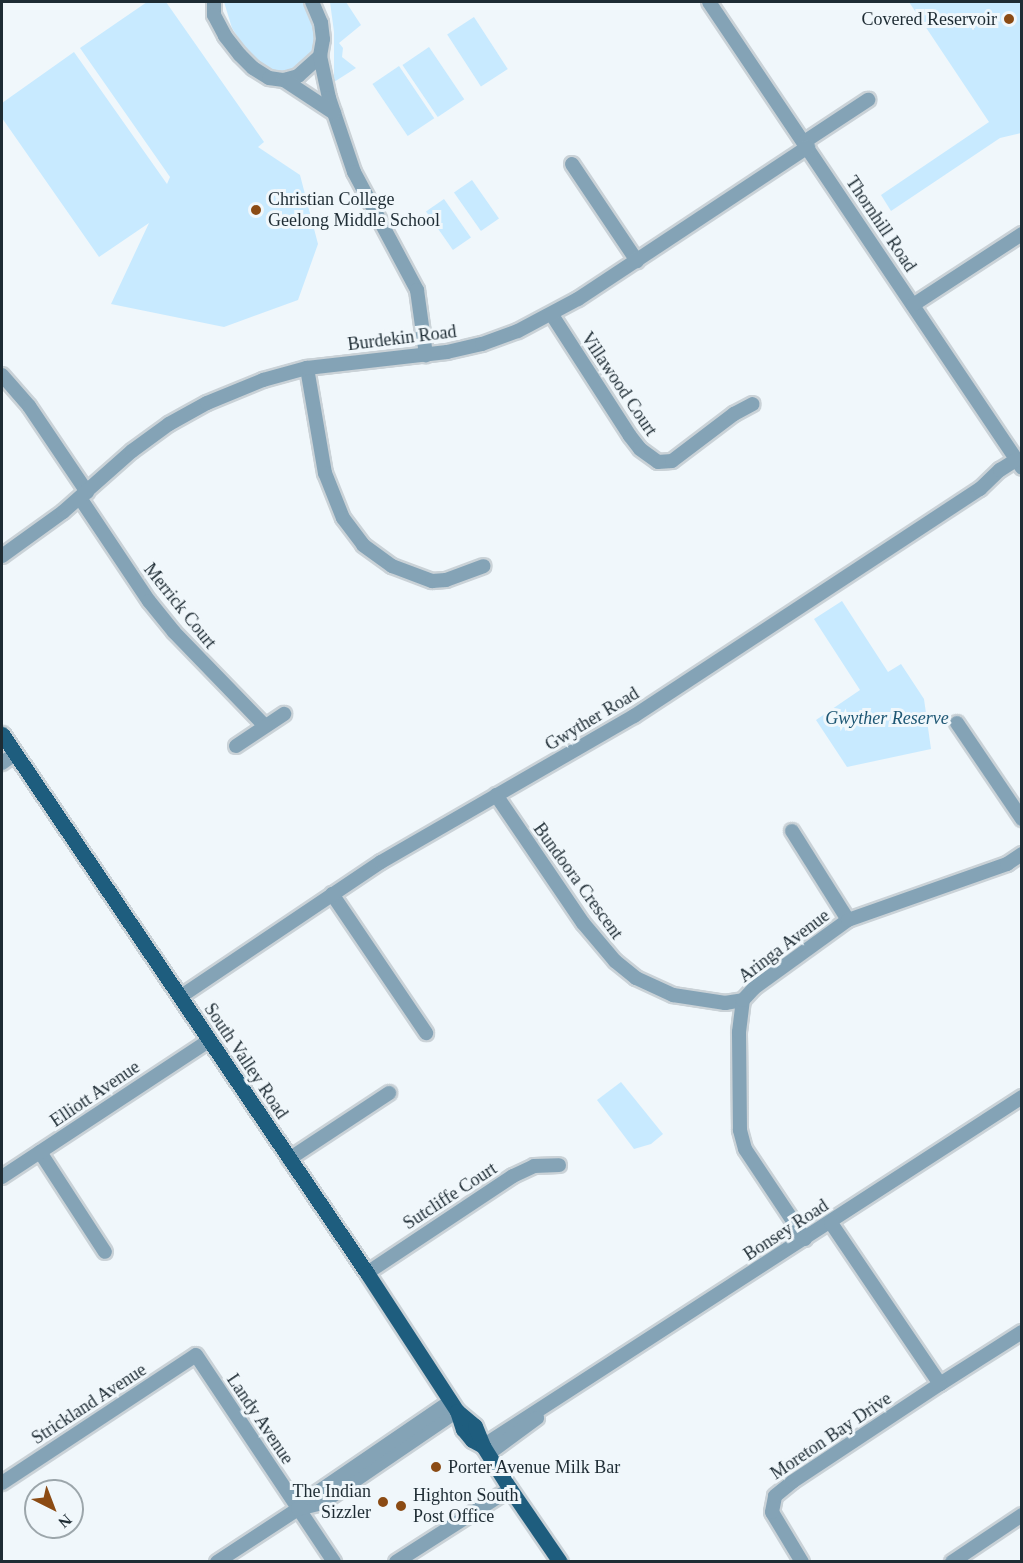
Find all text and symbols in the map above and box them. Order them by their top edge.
place label: Covered Reservoir [862,8,997,30]
marker: Covered Reservoir [1002,12,1016,26]
street label: Thornhill Road [841,172,921,276]
place label: Christian College Geelong Middle School [268,189,440,232]
marker: Christian College Geelong Middle School [249,203,263,217]
street label: Burdekin Road [346,321,458,355]
street label: Villawood Court [576,328,662,440]
street label: Merrick Court [139,559,221,653]
street label: Gwyther Road [541,683,643,755]
park label: Gwyther Reserve [825,707,949,729]
street label: Bundoora Crescent [529,819,627,943]
street label: Aringa Avenue [734,905,834,987]
street label: South Valley Road [199,999,293,1123]
street label: Elliott Avenue [46,1056,144,1132]
street label: Sutcliffe Court [399,1158,501,1234]
street label: Bonsey Road [740,1195,832,1265]
street label: Strickland Avenue [27,1359,151,1449]
street label: Landy Avenue [222,1369,298,1469]
street label: Moreton Bay Drive [767,1388,895,1484]
place label: Porter Avenue Milk Bar [448,1456,621,1478]
marker: Porter Avenue Milk Bar [429,1460,443,1474]
north arrow [24,1479,84,1539]
place label: The Indian Sizzler [293,1481,371,1524]
place label: Highton South Post Office [413,1485,519,1528]
marker: The Indian Sizzler [376,1495,390,1509]
marker: Highton South Post Office [394,1499,408,1513]
text: N [55,1511,75,1531]

